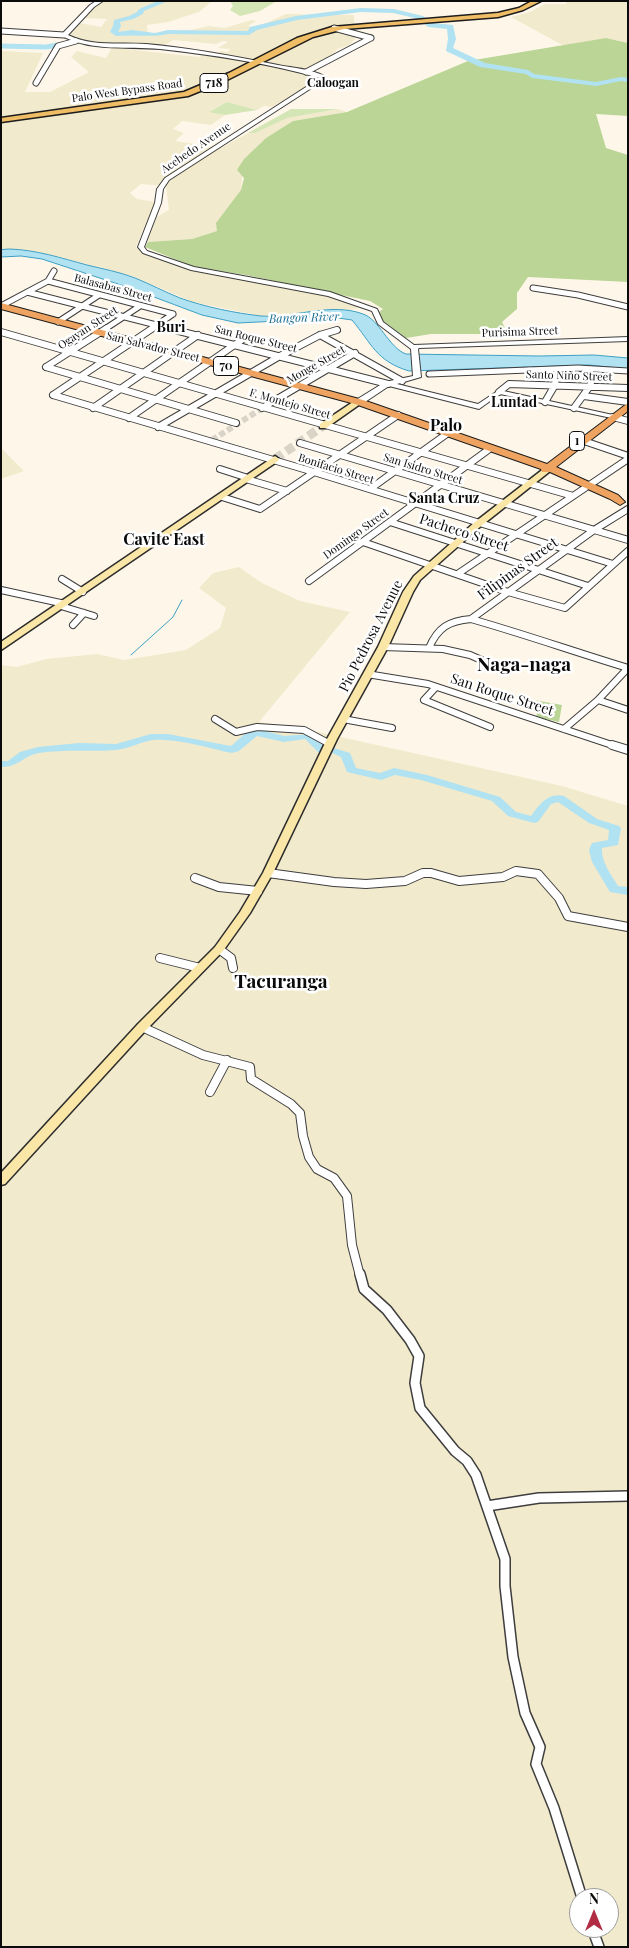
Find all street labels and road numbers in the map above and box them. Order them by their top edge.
road number: 718 [200,74,228,92]
street label: Palo West Bypass Road [71,77,183,105]
street label: Acebedo Avenue [159,120,233,176]
street label: Balasabas Street [73,271,153,305]
street label: Ogayan Street [55,304,121,352]
street label: San Roque Street [214,322,298,356]
street label: Purisima Street [481,324,559,340]
street label: San Salvador Street [105,329,201,365]
street label: Monge Street [284,343,348,387]
road number: 70 [214,356,238,376]
street label: Santo Niño Street [526,368,612,384]
street label: F. Montejo Street [248,386,332,422]
road number: 1 [570,432,584,451]
street label: Bonifacio Street [296,451,376,487]
street label: San Isidro Street [382,451,464,487]
street label: Domingo Street [321,506,391,562]
street label: Pacheco Street [417,511,511,555]
street label: Filipinas Street [475,534,561,604]
street label: Pio Pedrosa Avenue [336,577,406,695]
street label: San Roque Street [448,670,556,720]

